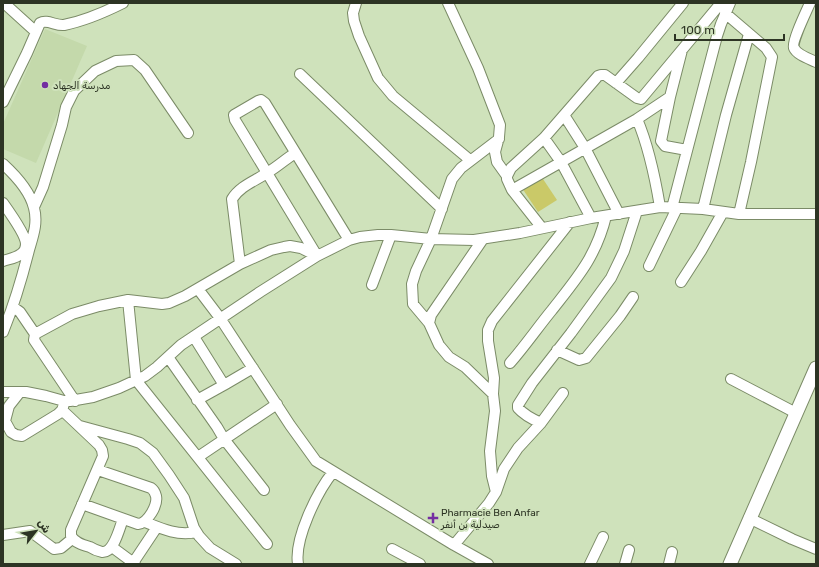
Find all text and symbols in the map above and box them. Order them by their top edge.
scale bar [675,16,784,42]
text: 100 m [681,23,715,37]
marker: مدرسة الجهاد [40,80,50,90]
place label: مدرسة الجهاد [53,80,111,92]
place label: Pharmacie Ben Anfar صيدلية بن أنفر [440,507,540,531]
north arrow [16,511,56,551]
marker: Pharmacie Ben Anfar صيدلية بن أنفر [428,513,438,523]
text: ش [35,517,53,535]

